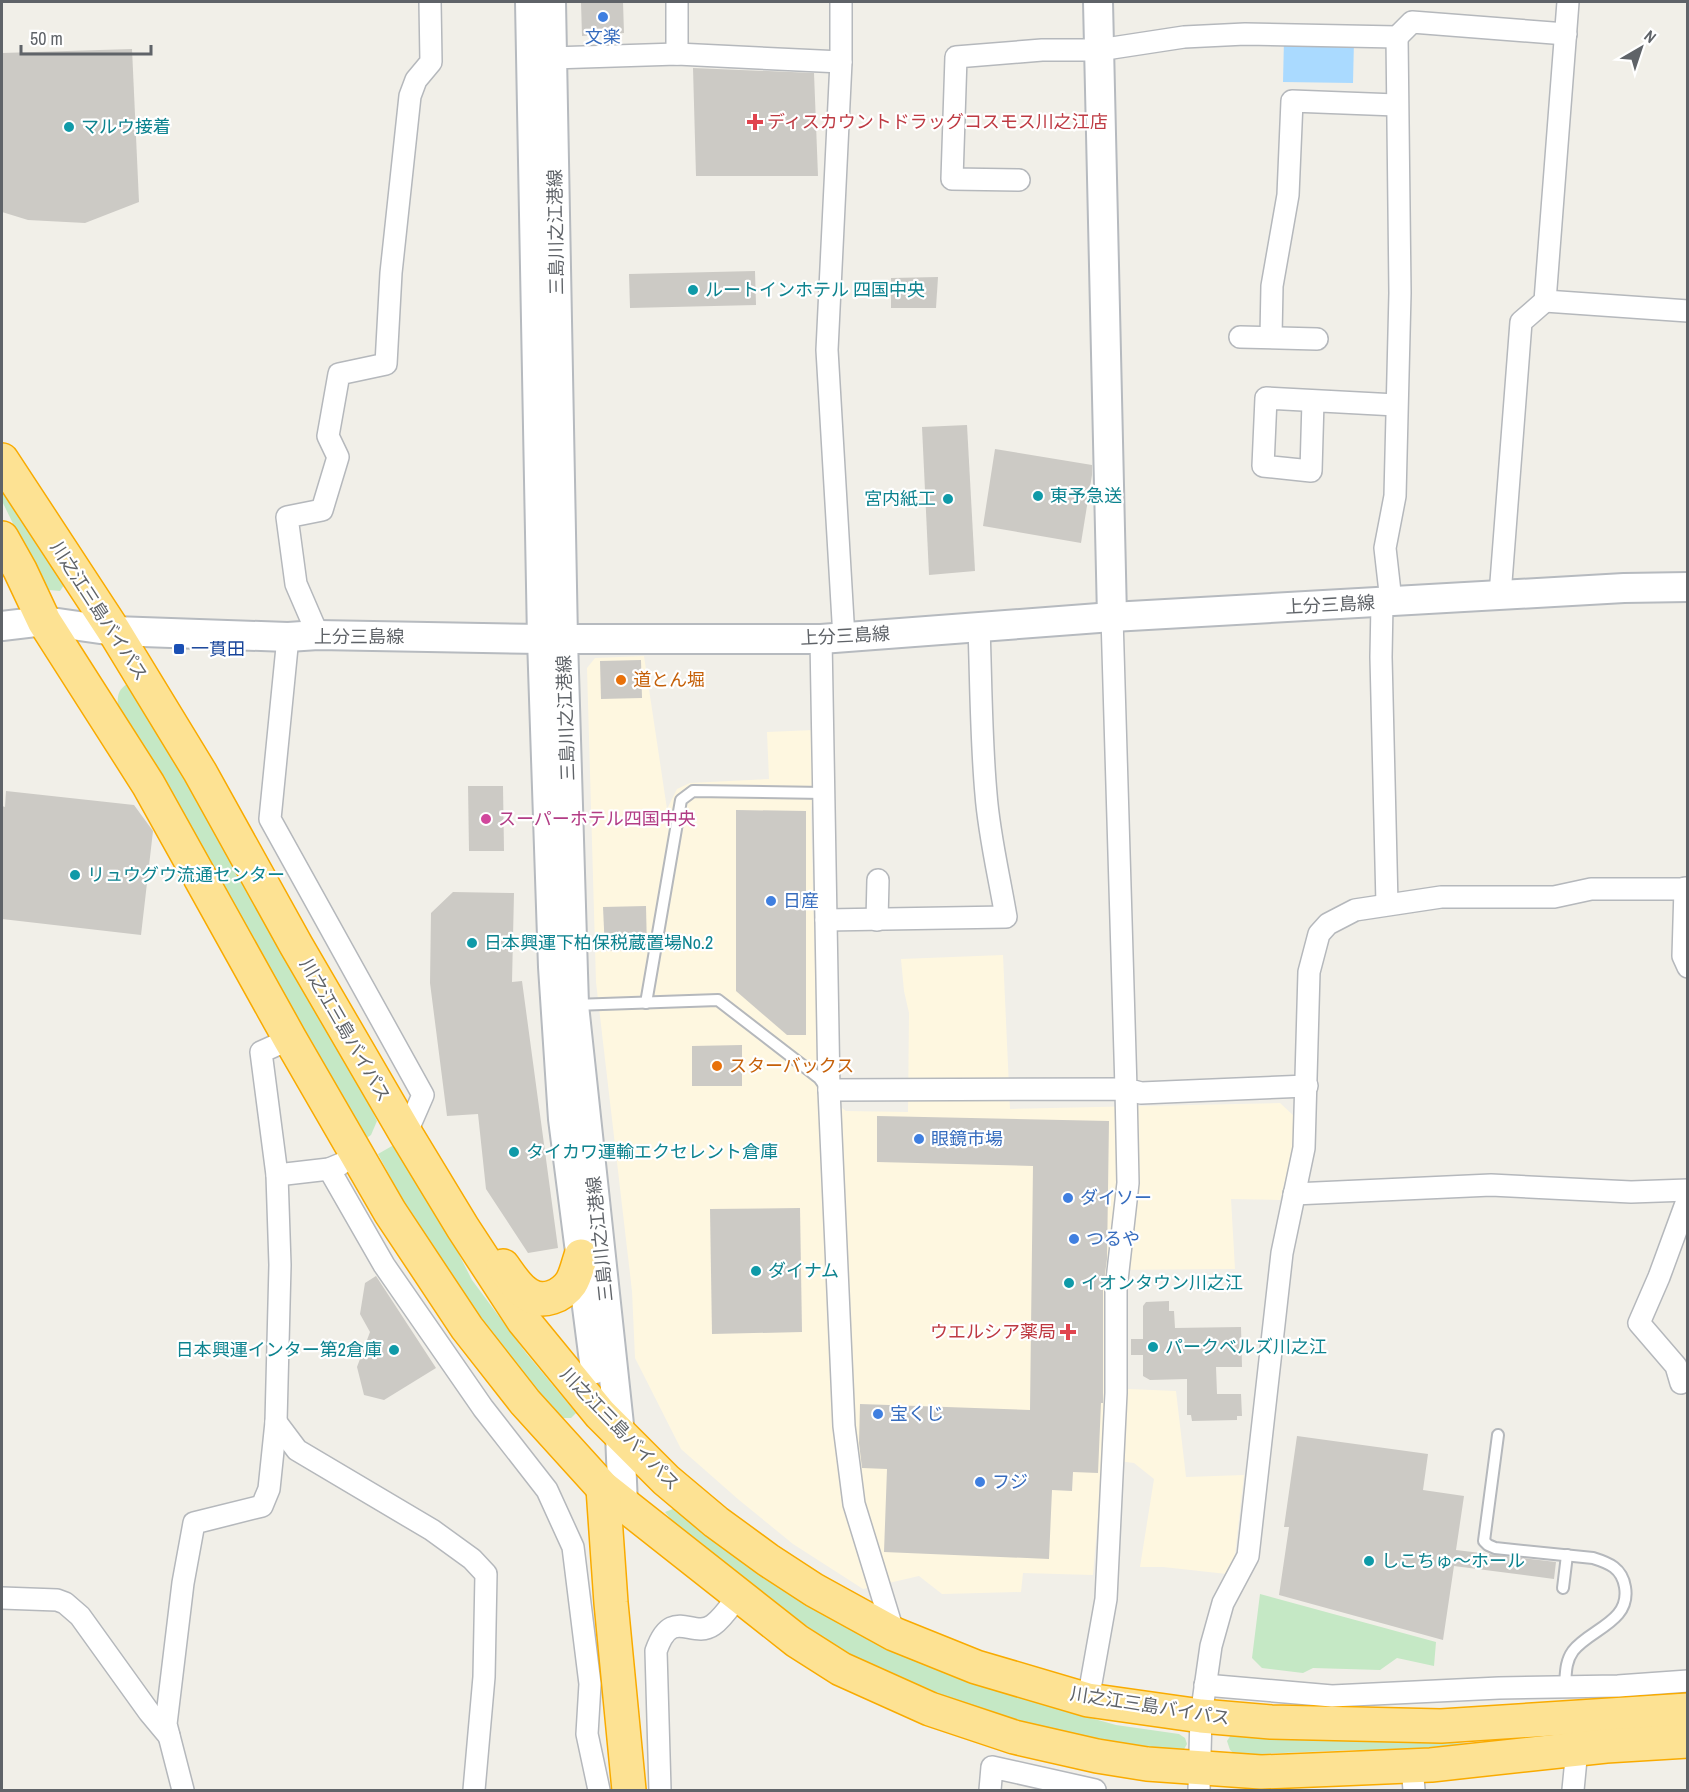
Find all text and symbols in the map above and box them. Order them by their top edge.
marker: 文楽 [596,10,610,24]
scale bar [21,18,152,56]
north arrow [1611,18,1671,78]
place label: 文楽 [585,24,621,49]
text: N [1640,25,1661,48]
text: 50 m [30,26,63,51]
place label: ディスカウントドラッグコスモス川之江店 [767,109,1108,134]
place label: マルウ接着 [81,114,171,139]
marker: ディスカウントドラッグコスモス川之江店 [748,115,762,129]
marker: マルウ接着 [62,120,76,134]
street label: 三島川之江港線 [542,169,569,295]
place label: ルートインホテル 四国中央 [705,277,925,302]
marker: ルートインホテル 四国中央 [686,283,700,297]
place label: 東予急送 [1050,483,1122,508]
place label: 宮内紙工 [864,486,936,511]
marker: 東予急送 [1031,489,1045,503]
marker: 宮内紙工 [941,492,955,506]
street label: 川之江三島バイパス [45,536,154,685]
street label: 上分三島線 [1284,590,1376,619]
street label: 上分三島線 [799,621,891,650]
street label: 上分三島線 [314,624,404,649]
place label: 一貫田 [191,636,245,661]
marker: 一貫田 [172,642,186,656]
street label: 三島川之江港線 [551,655,580,781]
place label: 道とん堀 [633,667,705,692]
marker: 道とん堀 [614,673,628,687]
place label: スーパーホテル四国中央 [498,806,696,831]
marker: スーパーホテル四国中央 [479,812,493,826]
place label: リュウグウ流通センター [87,862,285,887]
marker: リュウグウ流通センター [68,868,82,882]
place label: 日産 [783,888,819,913]
marker: 日産 [764,894,778,908]
place label: 日本興運下柏保税蔵置場No.2 [484,930,713,955]
marker: 日本興運下柏保税蔵置場No.2 [465,936,479,950]
street label: 川之江三島バイパス [294,954,397,1106]
place label: スターバックス [729,1053,854,1078]
marker: スターバックス [710,1059,724,1073]
place label: 眼鏡市場 [931,1126,1003,1151]
marker: 眼鏡市場 [912,1132,926,1146]
place label: タイカワ運輸エクセレント倉庫 [526,1139,778,1164]
marker: タイカワ運輸エクセレント倉庫 [507,1145,521,1159]
street label: 三島川之江港線 [580,1175,619,1303]
place label: ダイソー [1080,1185,1152,1210]
marker: ダイソー [1061,1191,1075,1205]
place label: つるや [1086,1226,1140,1251]
marker: つるや [1067,1232,1081,1246]
place label: ダイナム [768,1258,839,1283]
marker: ダイナム [749,1264,763,1278]
place label: イオンタウン川之江 [1081,1270,1243,1295]
marker: イオンタウン川之江 [1062,1276,1076,1290]
place label: ウエルシア薬局 [930,1319,1056,1344]
marker: ウエルシア薬局 [1061,1325,1075,1339]
place label: パークベルズ川之江 [1165,1334,1327,1359]
place label: 日本興運インター第2倉庫 [176,1337,382,1362]
marker: パークベルズ川之江 [1146,1340,1160,1354]
marker: 日本興運インター第2倉庫 [387,1343,401,1357]
street label: 川之江三島バイパス [555,1362,685,1495]
place label: 宝くじ [890,1401,944,1426]
marker: 宝くじ [871,1407,885,1421]
place label: フジ [992,1469,1028,1494]
marker: フジ [973,1475,987,1489]
place label: しこちゅ～ホール [1381,1548,1525,1573]
marker: しこちゅ～ホール [1362,1554,1376,1568]
street label: 川之江三島バイパス [1068,1681,1232,1730]

